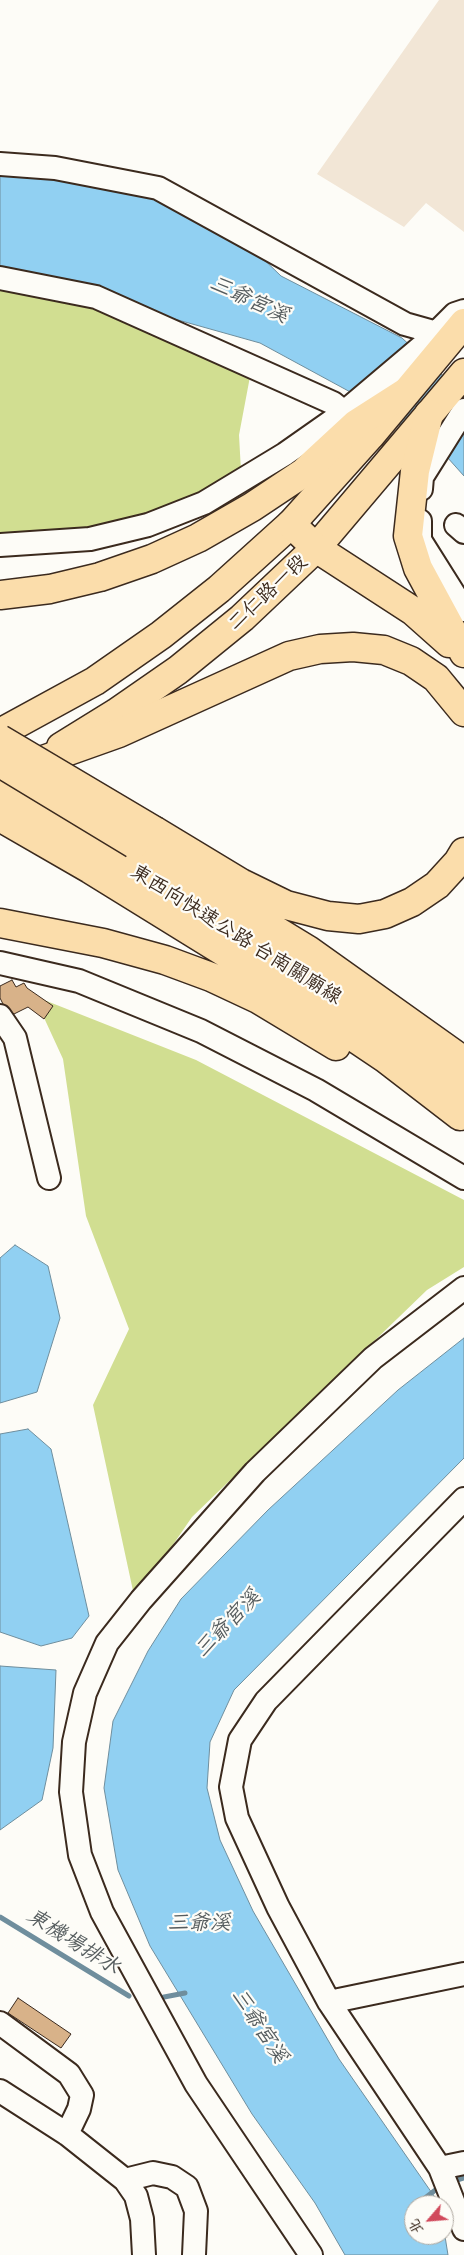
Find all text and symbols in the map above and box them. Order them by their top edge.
water label: 三爺宮溪 [206,271,292,329]
street label: 二仁路一段 [223,550,313,636]
street label: 東西向快速公路 台南關廟線 [126,860,346,1010]
water label: 三爺宮溪 [190,1585,266,1663]
water label: 東機場排水 [22,1903,124,1981]
water label: 三爺溪 [168,1910,230,1936]
water label: 三爺宮溪 [226,1984,292,2068]
north arrow [404,2195,454,2245]
text: 北 [405,2216,427,2237]

